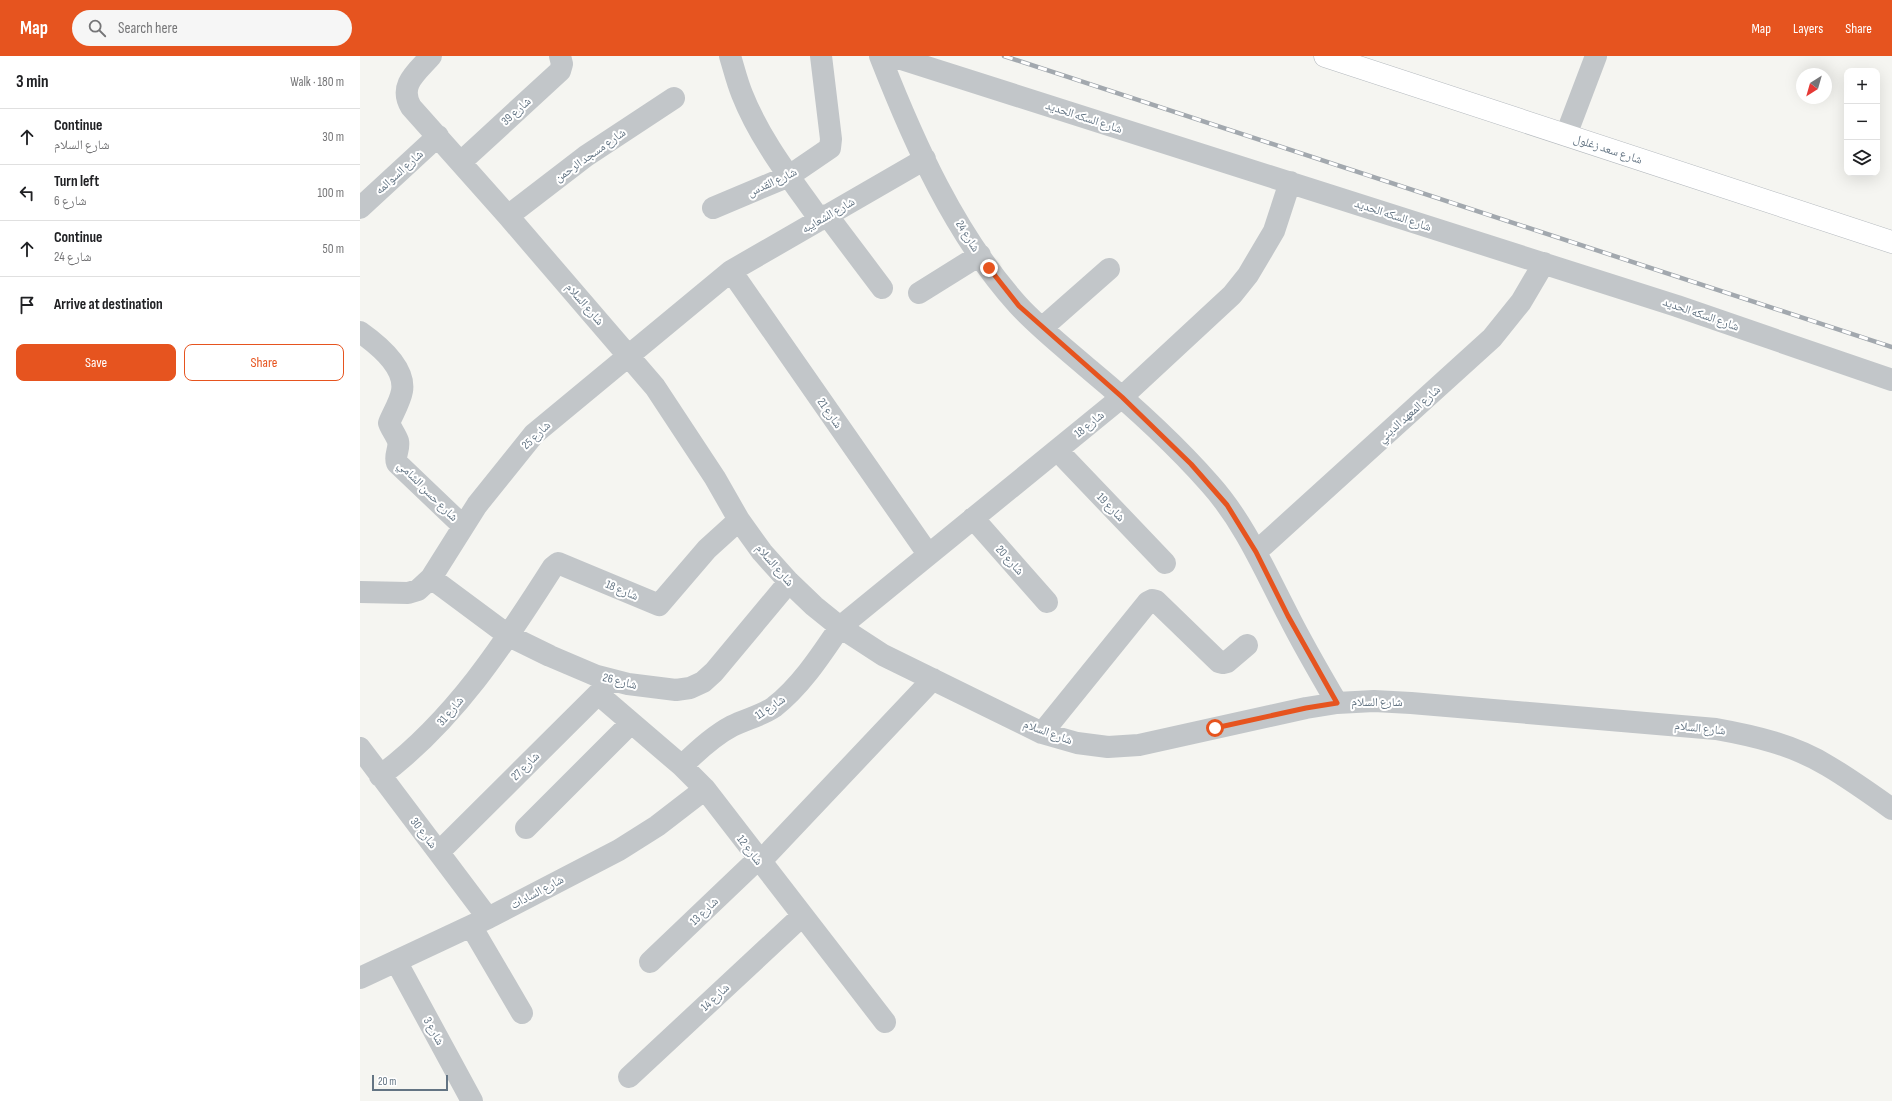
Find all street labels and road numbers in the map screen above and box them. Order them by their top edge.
street label: شارع 39 [498,94,534,129]
street label: شارع السكه الحديد [1044,98,1124,137]
street label: شارع مسجد الرحمن [552,125,629,186]
street label: شارع سعد زغلول [1571,131,1644,168]
street label: شارع السوالمه [372,147,427,198]
street label: شارع القدس [745,164,799,200]
street label: شارع الشعايبه [799,194,858,237]
street label: شارع السكه الحديد [1353,196,1433,235]
street label: شارع 24 [952,218,983,255]
street label: شارع السلام [562,280,607,329]
street label: شارع السكه الحديد [1661,294,1741,335]
street label: شارع المعهد الديني [1375,382,1445,448]
street label: شارع 21 [814,395,846,432]
street label: شارع 18 [1071,408,1107,441]
street label: شارع 25 [519,418,554,453]
street label: شارع حسن الشامي [393,458,461,526]
street label: شارع 19 [1093,490,1128,525]
street label: شارع السلام [752,541,797,590]
street label: شارع 20 [992,542,1027,578]
street label: شارع 18 [603,577,641,604]
street label: شارع 26 [601,670,639,693]
street label: شارع 11 [752,692,788,723]
street label: شارع 31 [434,693,467,729]
street label: شارع السلام [1351,695,1403,710]
street label: شارع السلام [1021,717,1075,748]
street label: شارع السلام [1674,718,1726,739]
street label: شارع 27 [508,749,543,784]
street label: شارع 30 [407,815,440,852]
street label: شارع 12 [733,832,766,868]
street label: شارع السادات [508,872,567,913]
street label: شارع 13 [687,894,722,929]
street label: شارع 14 [698,980,733,1014]
street label: شارع 3 [420,1015,447,1048]

